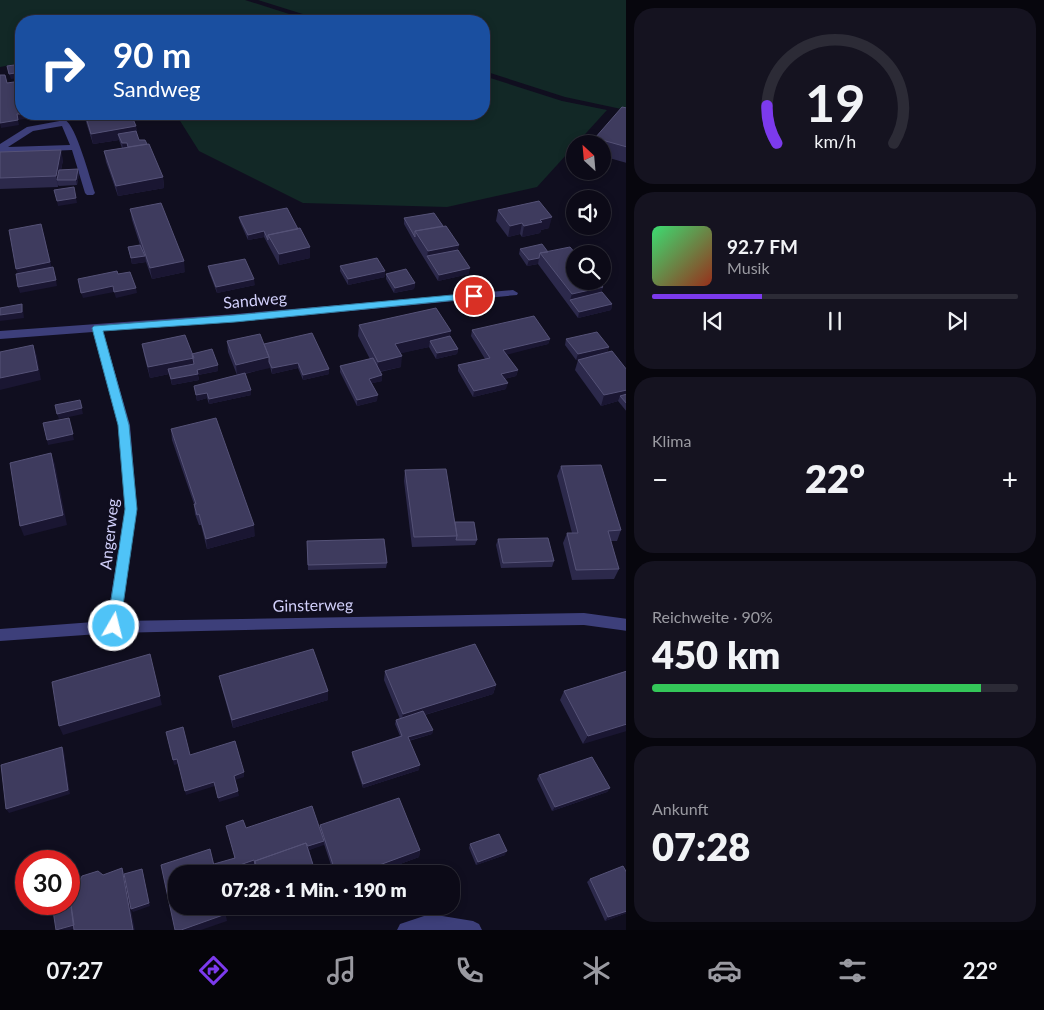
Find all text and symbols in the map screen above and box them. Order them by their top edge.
text: 90 m [113,33,191,75]
icon: right [30,35,95,100]
text: 19 [805,71,865,133]
text: Sandweg [113,75,201,102]
text: km/h [814,130,856,152]
north arrow [566,135,611,180]
map controls [566,135,611,290]
button: sound [566,190,611,235]
text: 92.7 FM [727,235,798,258]
button: search [566,245,611,290]
text: Musik [727,258,770,277]
pin [453,275,495,317]
icon: arrive [460,282,488,310]
street label: Sandweg [222,287,287,312]
icon: previous [699,307,727,335]
icon: pause [821,307,849,335]
icon: next [943,307,971,335]
text: Klima [652,431,691,450]
text: 22° [805,455,865,501]
text: − [652,462,668,496]
text: + [1002,462,1018,496]
street label: Angerweg [95,497,122,570]
street label: Ginsterweg [273,594,353,615]
position arrow [87,599,139,651]
text: Reichweite · 90% [652,607,773,626]
text: 450 km [652,631,780,677]
text: Ankunft [652,799,709,818]
text: 07:28 [652,823,750,869]
speed limit sign: 30 [15,850,80,915]
text: 07:28 · 1 Min. · 190 m [221,878,407,901]
icon: directions [196,953,231,988]
icon: music [324,953,359,988]
icon: phone [452,953,487,988]
icon: climate [579,953,614,988]
icon: car [707,953,742,988]
icon: filters [835,953,870,988]
text: 07:27 [46,957,103,984]
text: 22° [963,957,997,984]

